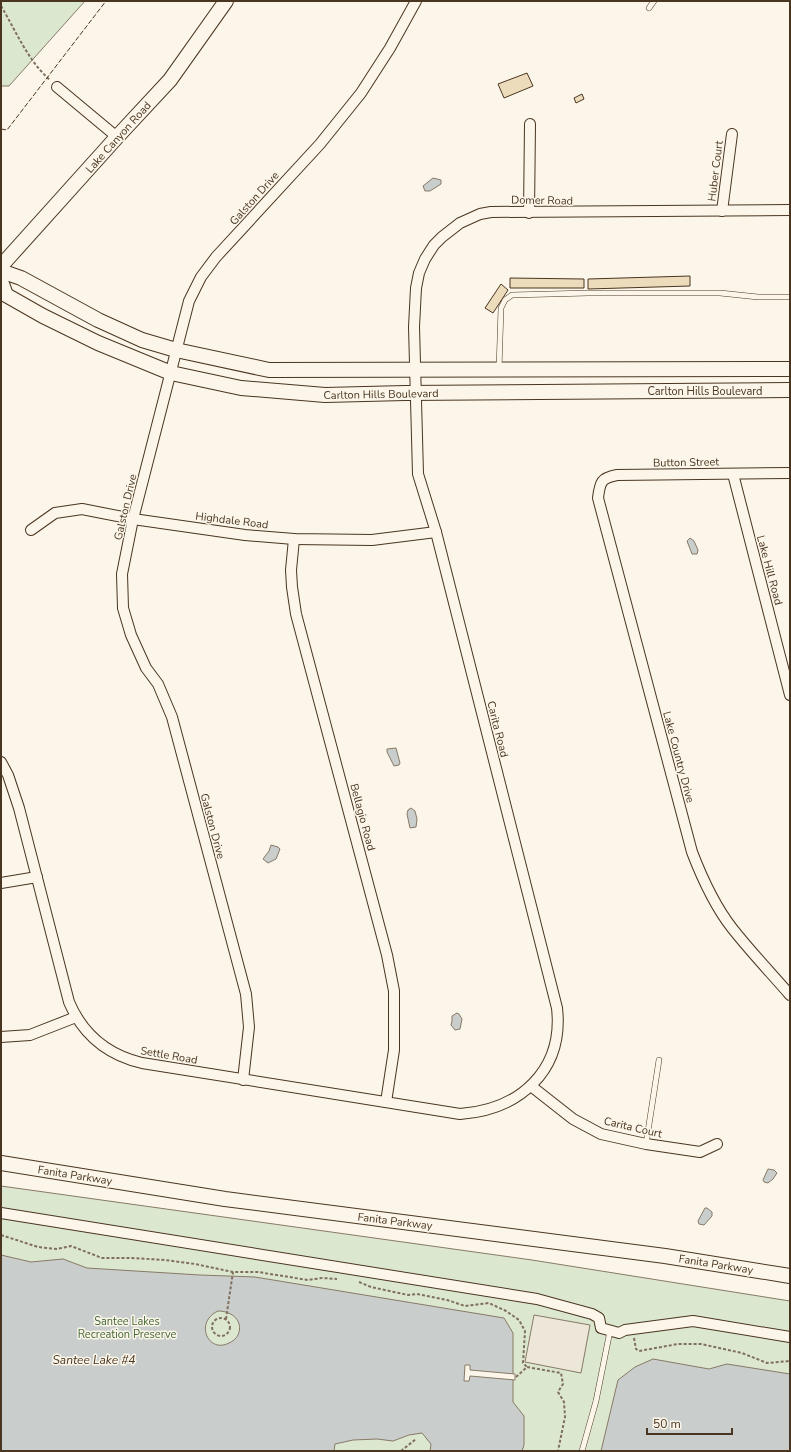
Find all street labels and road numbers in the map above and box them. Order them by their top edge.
street label: Lake Canyon Road [82,98,155,176]
street label: Huber Court [704,140,727,202]
street label: Galston Drive [226,168,283,228]
street label: Domer Road [511,192,573,209]
street label: Carlton Hills Boulevard [647,384,763,399]
street label: Carlton Hills Boulevard [323,386,439,403]
street label: Button Street [653,454,719,471]
street label: Galston Drive [111,472,140,542]
street label: Highdale Road [195,509,269,532]
street label: Lake Hill Road [753,534,786,607]
street label: Carita Road [483,699,512,759]
street label: Lake Country Drive [659,710,698,805]
street label: Bellagio Road [346,782,379,852]
street label: Galston Drive [197,792,229,861]
street label: Settle Road [139,1043,199,1068]
street label: Carita Court [602,1113,664,1142]
street label: Fanita Parkway [37,1162,114,1189]
street label: Fanita Parkway [357,1209,434,1234]
street label: Fanita Parkway [678,1251,755,1278]

